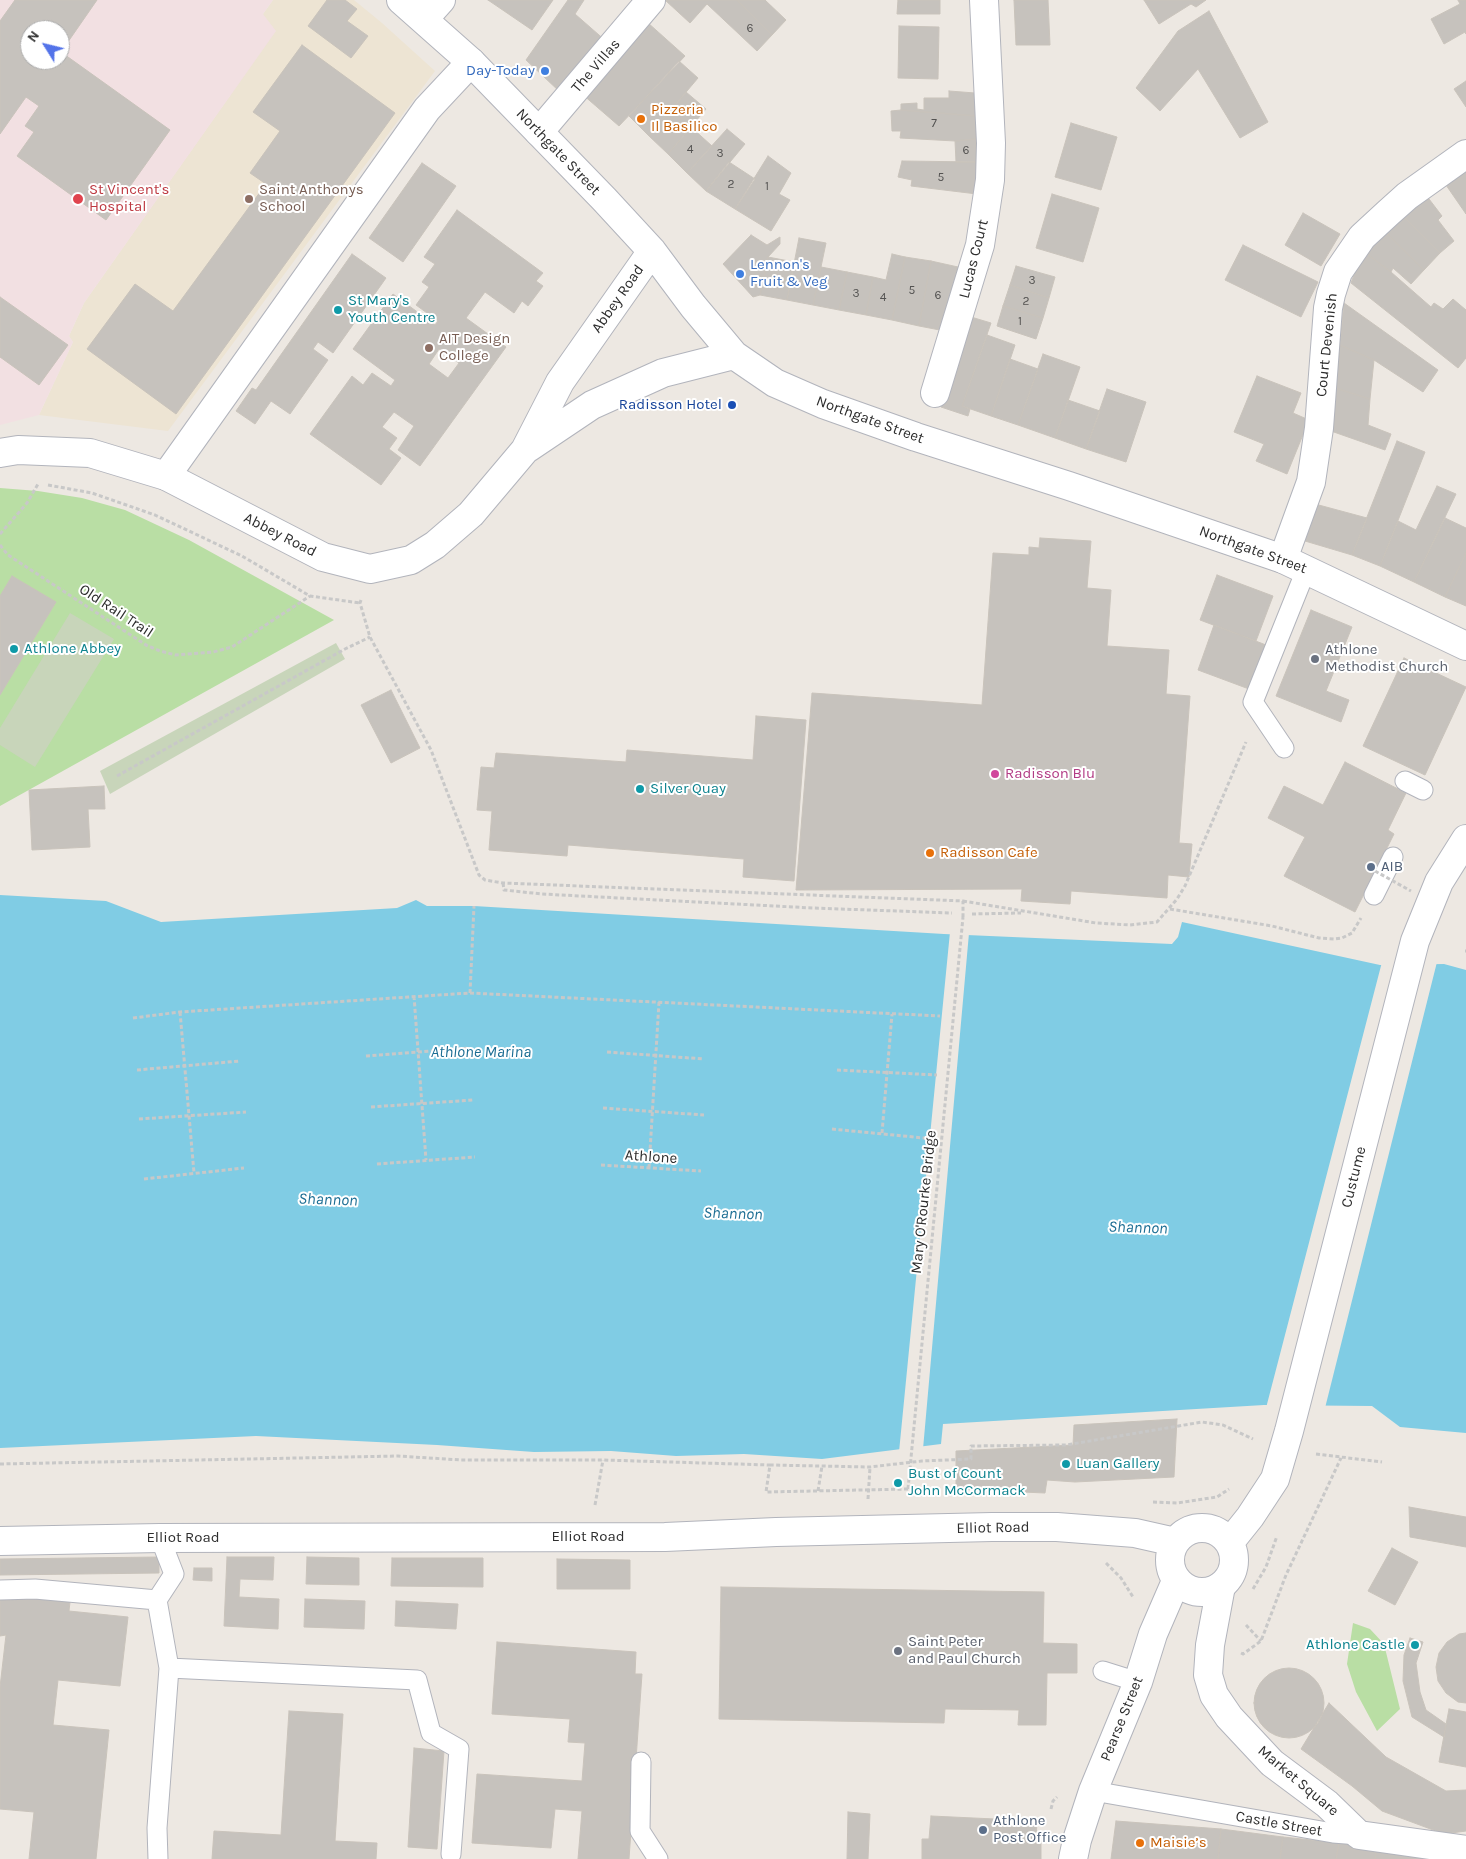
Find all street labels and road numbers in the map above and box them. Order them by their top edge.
street label: The Villas [568,35,624,97]
street label: Northgate Street [512,105,604,199]
street label: Lucas Court [955,217,993,301]
street label: Abbey Road [588,261,648,337]
street label: Court Devenish [1313,292,1341,398]
street label: Northgate Street [814,392,926,448]
street label: Abbey Road [241,509,319,561]
street label: Northgate Street [1197,522,1309,578]
street label: Old Rail Trail [76,580,156,642]
street label: Mary O'Rourke Bridge [907,1129,941,1275]
street label: Custume [1338,1144,1370,1210]
street label: Athlone [624,1146,678,1168]
street label: Elliot Road [956,1518,1030,1538]
street label: Elliot Road [551,1528,625,1546]
street label: Elliot Road [146,1529,220,1547]
street label: Pearse Street [1097,1674,1147,1764]
street label: Market Square [1254,1742,1342,1820]
street label: Castle Street [1234,1808,1324,1840]

